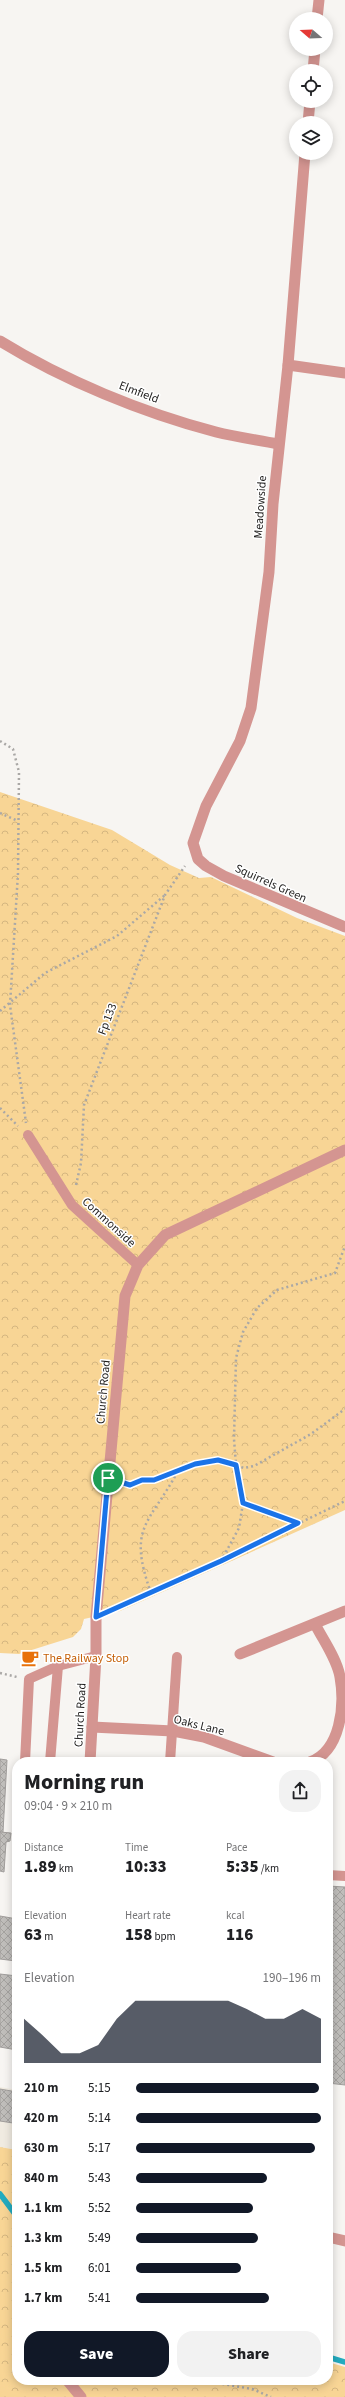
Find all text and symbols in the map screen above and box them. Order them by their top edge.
north arrow [289,12,333,56]
map controls [289,12,333,160]
button: locate [289,64,333,108]
button: layers [289,116,333,160]
street label: Elmfield [116,377,161,408]
street label: Meadowside [250,475,271,539]
street label: Squirrels Green [232,860,309,907]
street label: Fp 133 [94,1001,121,1037]
street label: Commonside [78,1194,139,1251]
street label: Church Road [92,1359,115,1425]
pin [91,1461,125,1495]
icon: arrive [97,1467,119,1489]
cafe icon: The Railway Stop [20,1648,40,1668]
place label: The Railway Stop [43,1650,129,1667]
street label: Church Road [70,1683,91,1747]
street label: Oaks Lane [172,1711,226,1740]
text: Morning run [24,1766,144,1798]
button: share [279,1770,321,1812]
text: 09:04 · 9 × 210 m [24,1797,112,1815]
text: Distance [24,1840,63,1855]
text: Time [125,1840,148,1855]
text: Pace [226,1840,248,1855]
text: 1.89 [24,1855,57,1879]
text: 10:33 [125,1855,167,1879]
text: 5:35 [226,1855,259,1879]
text: km [57,1861,73,1876]
text: /km [259,1861,279,1876]
text: Elevation [24,1908,67,1923]
text: Heart rate [125,1908,171,1923]
text: kcal [226,1908,245,1923]
text: 63 [24,1923,42,1947]
text: 158 [125,1923,152,1947]
text: 116 [226,1923,253,1947]
text: m [42,1929,53,1944]
text: bpm [152,1929,176,1944]
text: Elevation [24,1969,75,1987]
text: 190–196 m [263,1969,321,1987]
text: 210 m [24,2079,58,2097]
text: 5:15 [88,2079,111,2097]
text: 420 m [24,2109,58,2127]
text: 5:14 [88,2109,111,2127]
text: 630 m [24,2139,58,2157]
text: 5:17 [88,2139,111,2157]
text: 840 m [24,2169,58,2187]
text: 5:43 [88,2169,111,2187]
text: 1.1 km [24,2199,63,2217]
text: 5:52 [88,2199,111,2217]
text: 1.3 km [24,2229,63,2247]
text: 5:49 [88,2229,111,2247]
text: 1.5 km [24,2259,63,2277]
text: 6:01 [88,2259,111,2277]
text: 1.7 km [24,2289,63,2307]
text: 5:41 [88,2289,111,2307]
button: Save [24,2331,169,2377]
button: Share [177,2331,321,2377]

